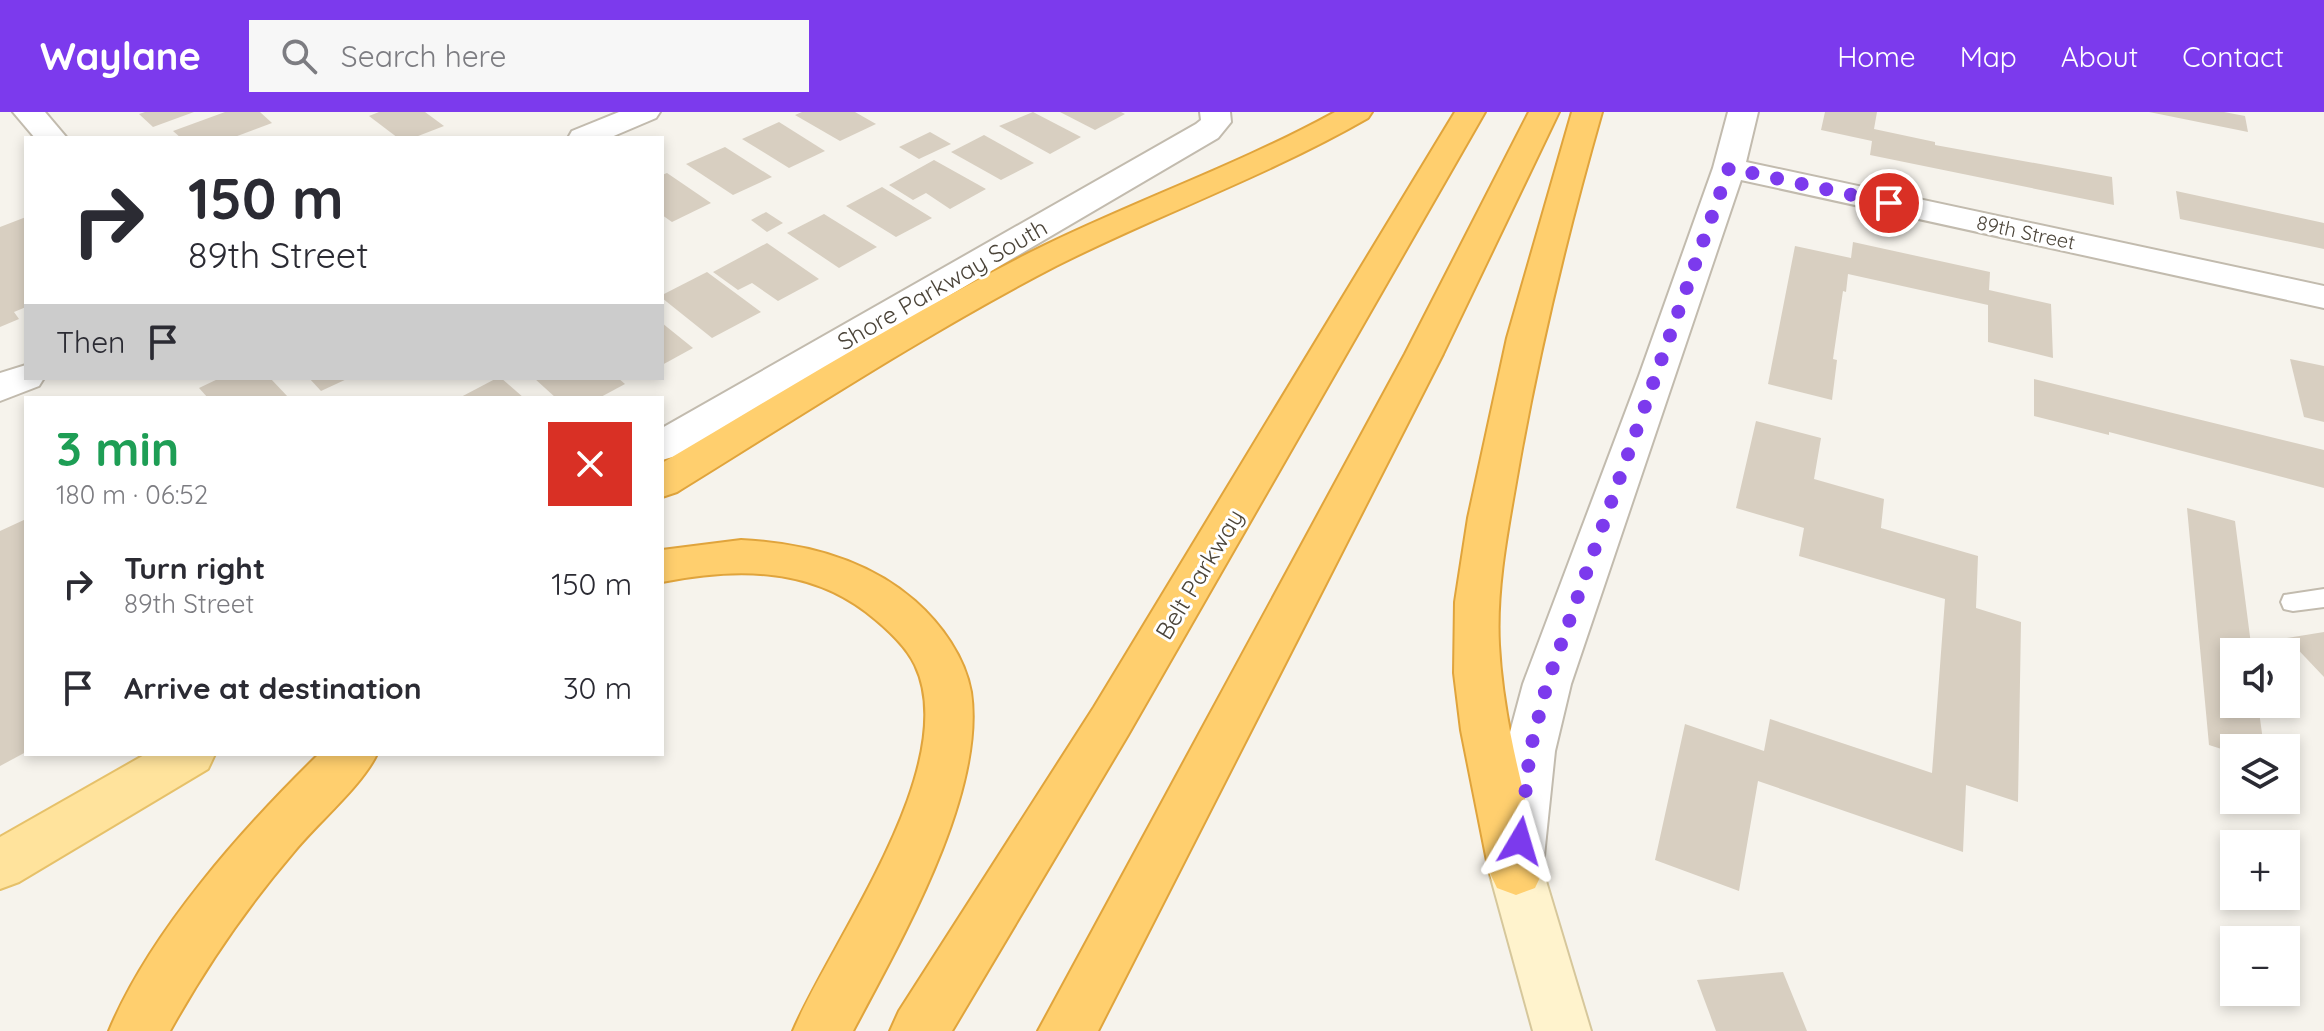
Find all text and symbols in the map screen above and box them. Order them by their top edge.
search box [249,20,809,92]
text: Waylane [40,32,201,80]
icon: search [277,34,321,78]
text: Search here [341,37,506,75]
text: Home [1837,39,1916,74]
text: Map [1960,39,2017,74]
text: About [2061,39,2138,74]
text: Contact [2182,39,2284,74]
text: 150 m [188,163,344,233]
icon: right [56,168,160,272]
pin [1855,169,1923,237]
icon: arrive [1867,181,1911,225]
street label: 89th Street [1974,209,2078,255]
street label: Shore Parkway South [832,212,1052,356]
text: 89th Street [188,232,368,277]
icon: arrive [141,320,185,364]
text: Then [56,323,125,361]
text: 3 min [56,418,179,478]
button: close [548,422,632,506]
text: 180 m · 06:52 [56,478,208,511]
street label: Belt Parkway [1148,504,1250,644]
text: Turn right [124,549,265,587]
icon: right [56,562,100,606]
text: 150 m [551,565,632,603]
text: 89th Street [124,587,254,620]
map controls [2220,638,2300,1006]
button: sound [2220,638,2300,718]
icon: arrive [56,666,100,710]
text: Arrive at destination [124,669,422,707]
text: 30 m [563,669,632,707]
button: layers [2220,734,2300,814]
position arrow [1478,799,1562,883]
button: + [2220,830,2300,910]
button: − [2220,926,2300,1006]

